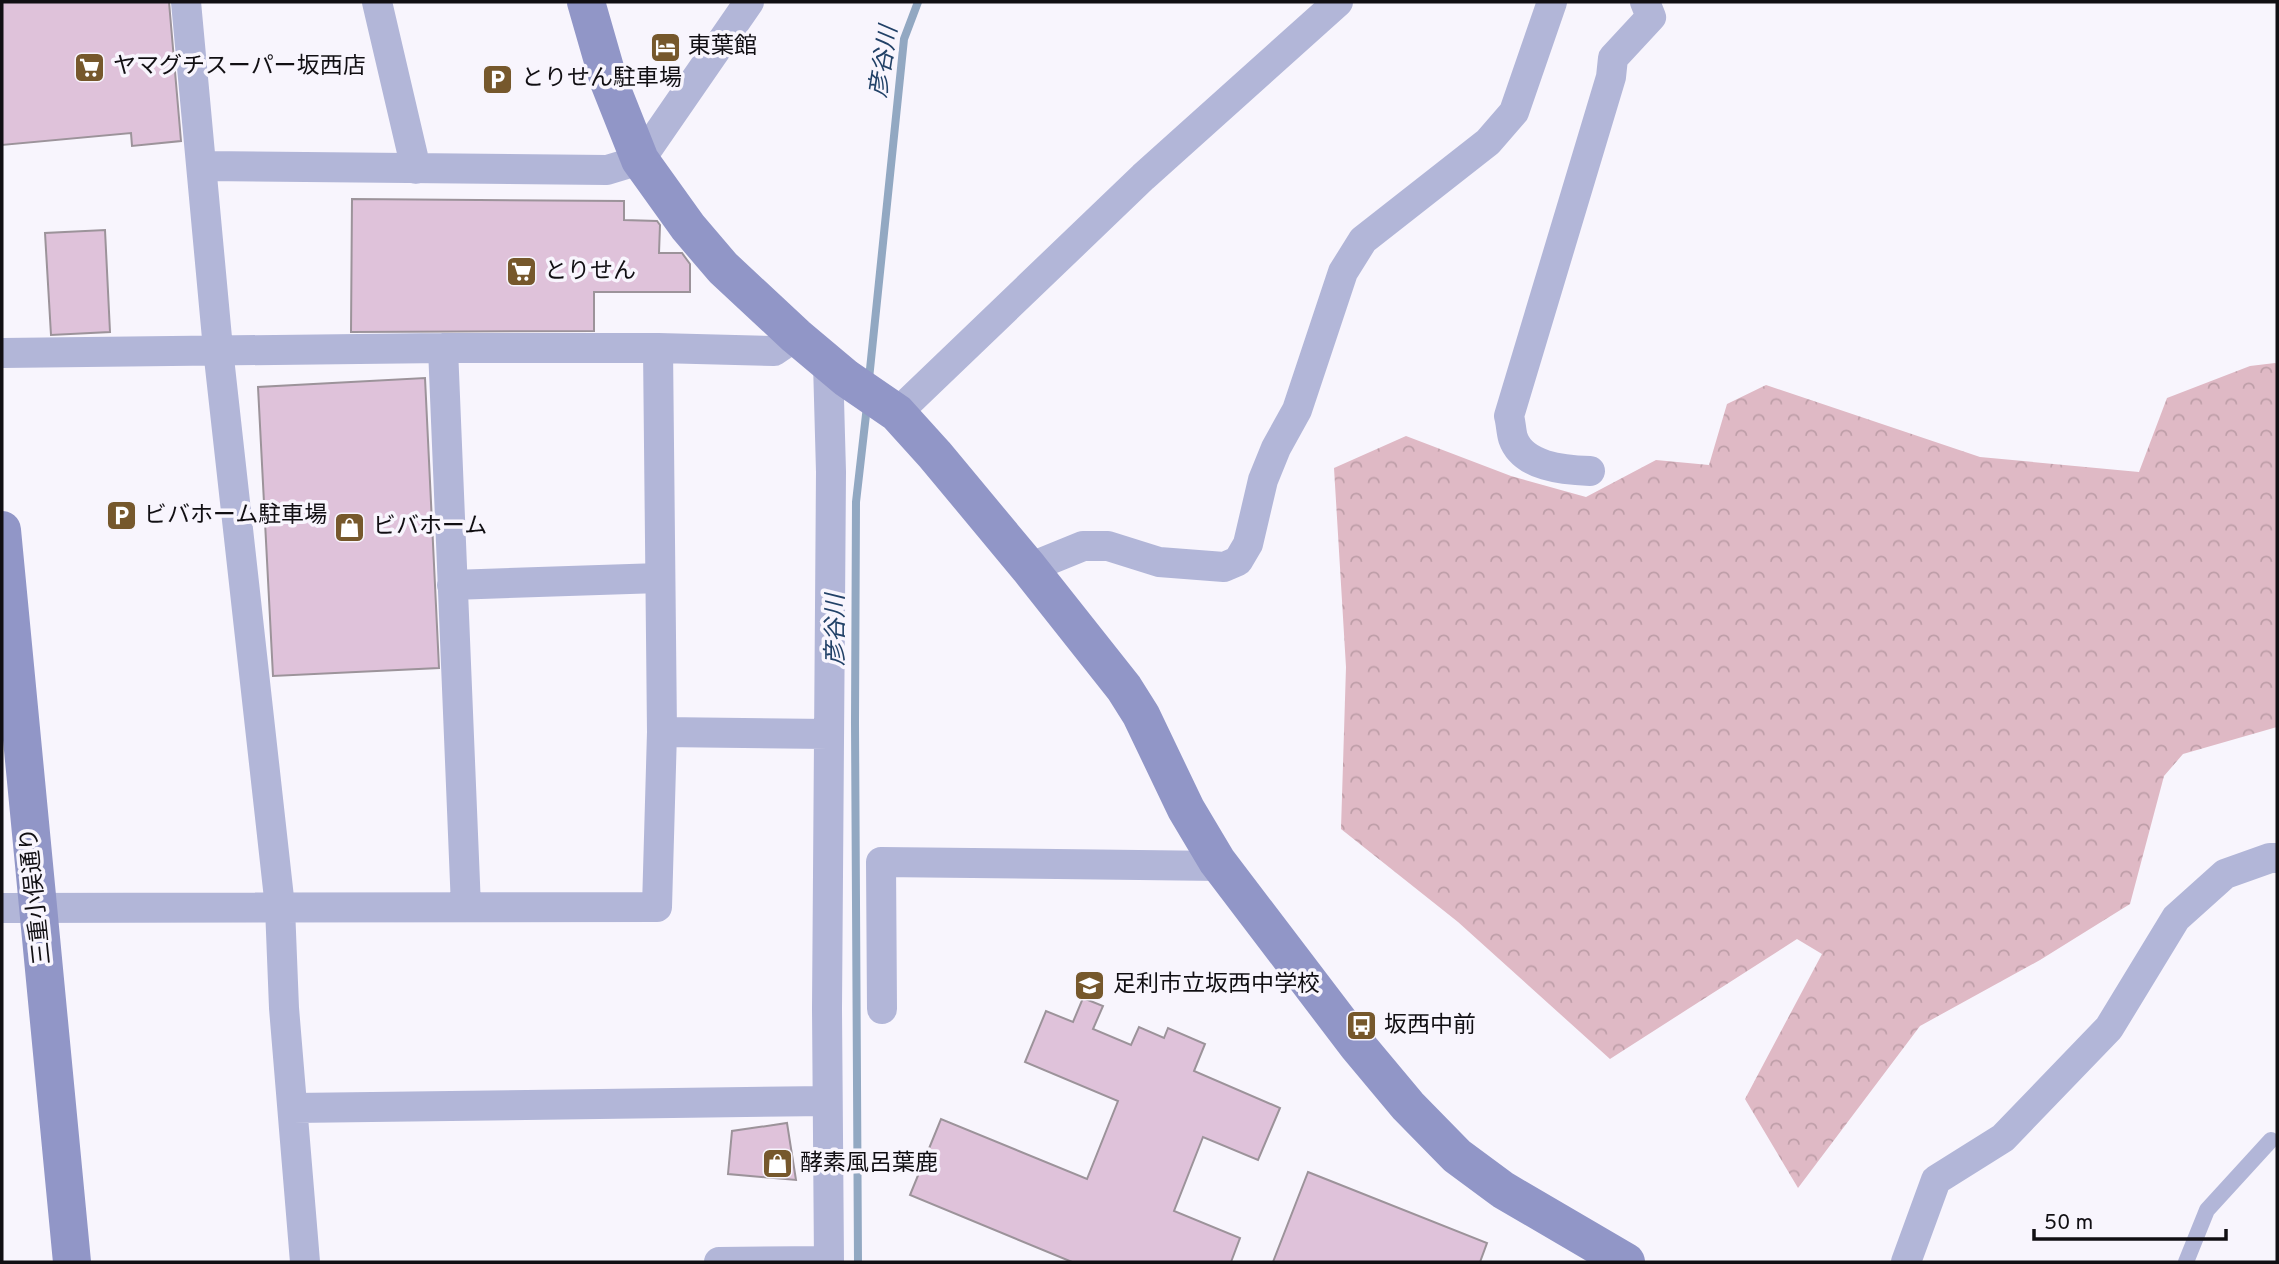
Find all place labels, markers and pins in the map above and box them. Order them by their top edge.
hotel icon: 東葉館 [648,30,682,64]
place label: 東葉館 [688,33,757,62]
supermarket icon: ヤマグチスーパー坂西店 [73,50,107,84]
place label: ヤマグチスーパー坂西店 [113,53,366,82]
parking icon: とりせん駐車場 [481,62,515,96]
place label: とりせん駐車場 [521,65,682,94]
supermarket icon: とりせん [504,255,538,289]
place label: とりせん [544,258,636,287]
parking icon: ビバホーム駐車場 [104,499,138,533]
place label: ビバホーム駐車場 [144,502,327,531]
shop icon: ビバホーム [333,510,367,544]
place label: ビバホーム [373,513,487,542]
school or university icon: 足利市立坂西中学校 [1073,968,1107,1002]
place label: 足利市立坂西中学校 [1113,971,1320,1000]
bus stop icon: 坂西中前 [1344,1009,1378,1043]
place label: 坂西中前 [1384,1012,1476,1041]
shop icon: 酵素風呂葉鹿 [760,1147,794,1181]
place label: 酵素風呂葉鹿 [800,1150,938,1179]

